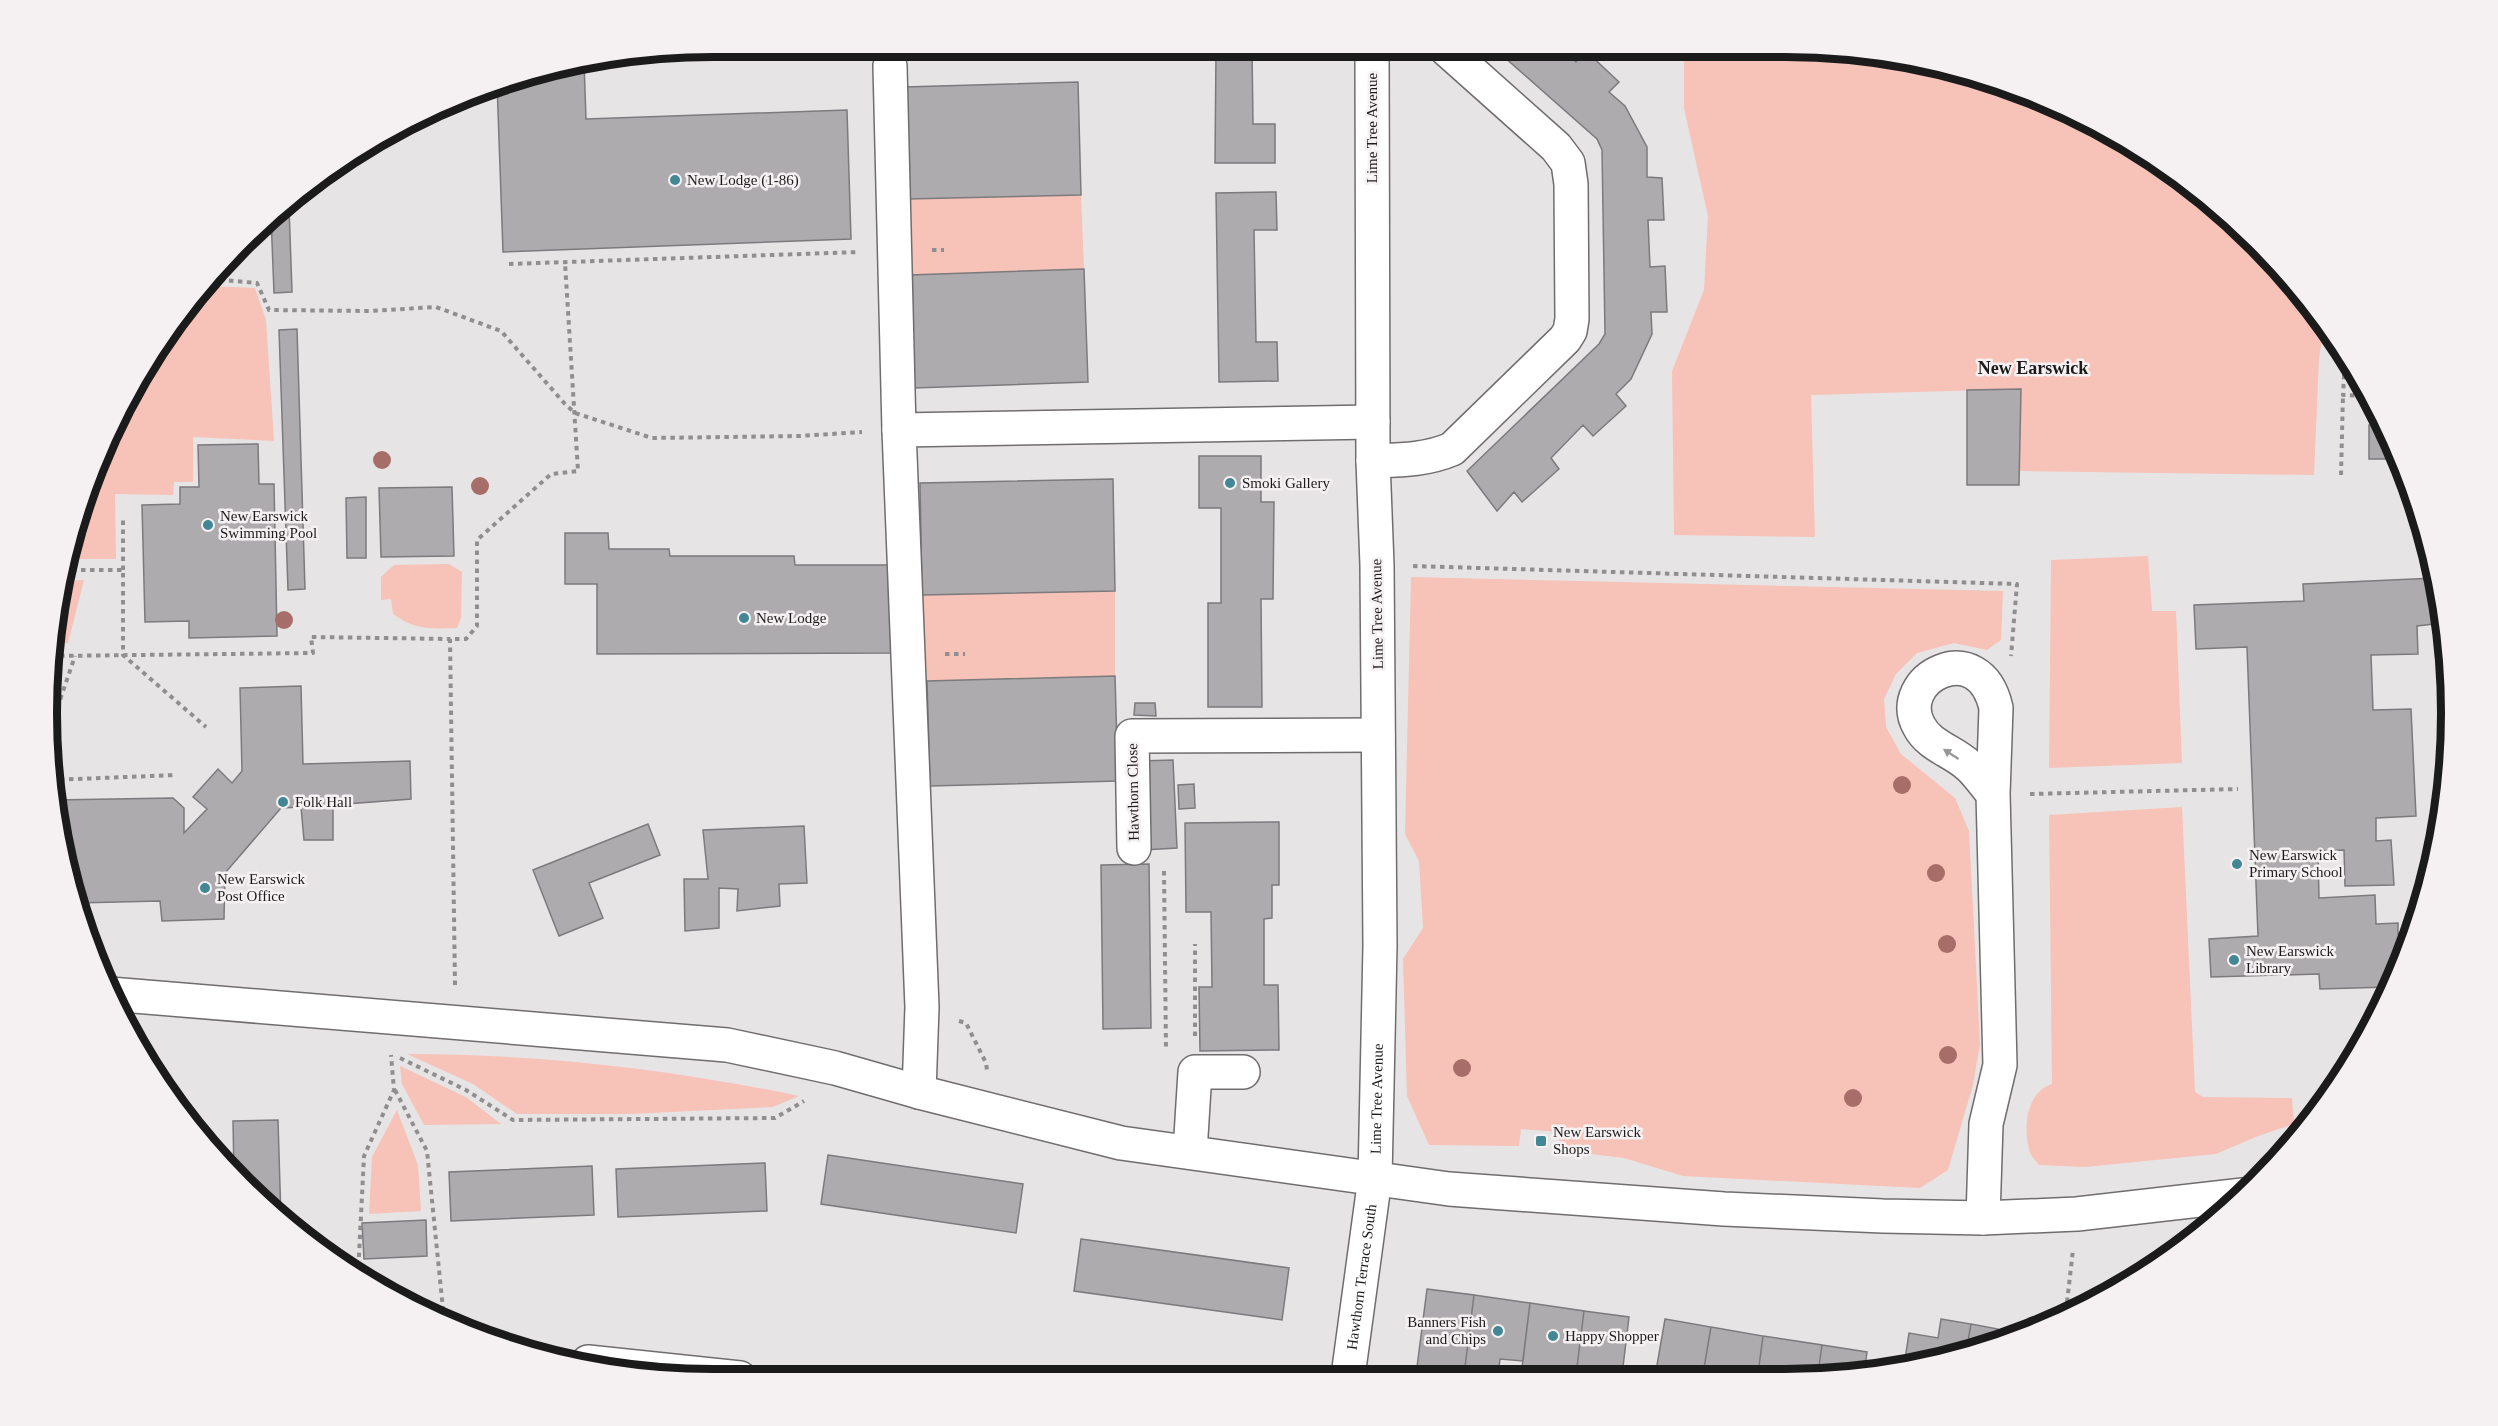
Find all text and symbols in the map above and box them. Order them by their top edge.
street label: Lime Tree Avenue [1364,72,1380,183]
place label: New Lodge (1-86) [687,172,799,189]
marker: New Lodge (1-86) [668,173,682,187]
district label: New Earswick [1978,358,2088,378]
place label: Smoki Gallery [1242,475,1330,491]
marker: Smoki Gallery [1223,476,1237,490]
place label: New Earswick Swimming Pool [220,508,317,541]
marker: New Earswick Swimming Pool [201,518,215,532]
street label: Lime Tree Avenue [1368,558,1386,669]
place label: New Lodge [756,610,827,626]
marker: New Lodge [737,611,751,625]
street label: Hawthorn Close [1124,743,1142,841]
one-way arrow [1944,748,1960,760]
place label: Folk Hall [295,794,352,810]
marker: Folk Hall [276,795,290,809]
place label: New Earswick Primary School [2249,847,2343,880]
marker: New Earswick Primary School [2230,857,2244,871]
place label: New Earswick Post Office [217,871,305,904]
marker: New Earswick Post Office [198,881,212,895]
place label: New Earswick Library [2246,943,2334,976]
marker: New Earswick Library [2227,953,2241,967]
street label: Lime Tree Avenue [1368,1043,1386,1154]
place label: New Earswick Shops [1553,1124,1641,1157]
marker: New Earswick Shops [1534,1134,1548,1148]
street label: Hawthorn Terrace South [1344,1202,1379,1351]
place label: Banners Fish and Chips [1407,1314,1487,1347]
marker: Banners Fish and Chips [1491,1324,1505,1338]
place label: Happy Shopper [1565,1328,1659,1344]
marker: Happy Shopper [1546,1329,1560,1343]

